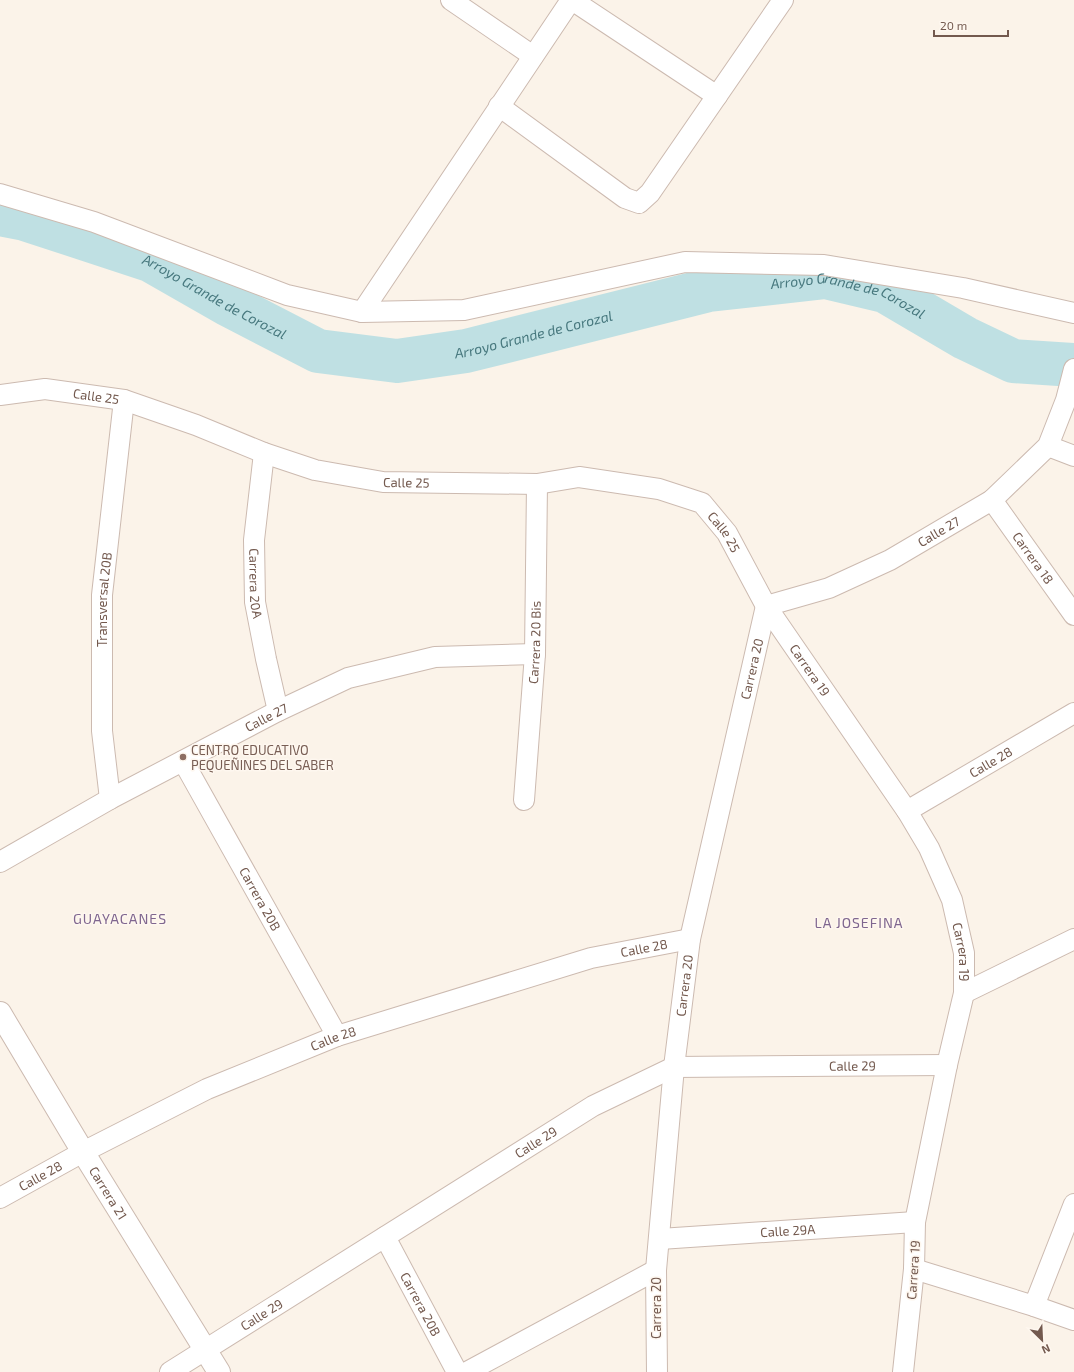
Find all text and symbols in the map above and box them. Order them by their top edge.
scale bar [934,12,1008,38]
text: 20 m [940,18,967,32]
water label: Arroyo Grande de Corozal [140,249,290,342]
water label: Arroyo Grande de Corozal [769,269,929,321]
water label: Arroyo Grande de Corozal [452,306,614,361]
street label: Calle 25 [72,385,120,407]
street label: Calle 25 [383,474,430,491]
street label: Calle 25 [704,508,744,555]
street label: Calle 27 [915,513,963,550]
street label: Carrera 18 [1009,529,1057,587]
street label: Carrera 20A [246,548,266,620]
street label: Transversal 20B [94,551,115,647]
street label: Carrera 20 Bis [525,601,544,684]
street label: Carrera 20 [737,637,766,701]
street label: Carrera 19 [787,641,834,699]
street label: Calle 27 [242,699,290,735]
place label: CENTRO EDUCATIVO PEQUEÑINES DEL SABER [191,742,334,773]
street label: Calle 28 [966,743,1015,781]
marker: CENTRO EDUCATIVO PEQUEÑINES DEL SABER [178,752,188,762]
street label: Carrera 20B [236,864,284,933]
district label: GUAYACANES [73,910,167,927]
district label: LA JOSEFINA [814,914,904,931]
street label: Carrera 19 [949,921,972,982]
street label: Calle 28 [619,936,669,960]
street label: Carrera 20 [672,954,696,1017]
street label: Calle 28 [308,1023,358,1054]
street label: Calle 29 [829,1058,876,1074]
street label: Calle 29 [512,1123,560,1161]
street label: Calle 28 [16,1157,65,1194]
street label: Carrera 21 [86,1163,131,1222]
street label: Calle 29A [760,1221,816,1240]
street label: Carrera 19 [903,1240,923,1300]
street label: Carrera 20B [397,1269,444,1339]
street label: Carrera 20 [648,1277,664,1339]
street label: Calle 29 [237,1295,286,1334]
north arrow [1022,1320,1062,1360]
text: N [1040,1342,1053,1357]

